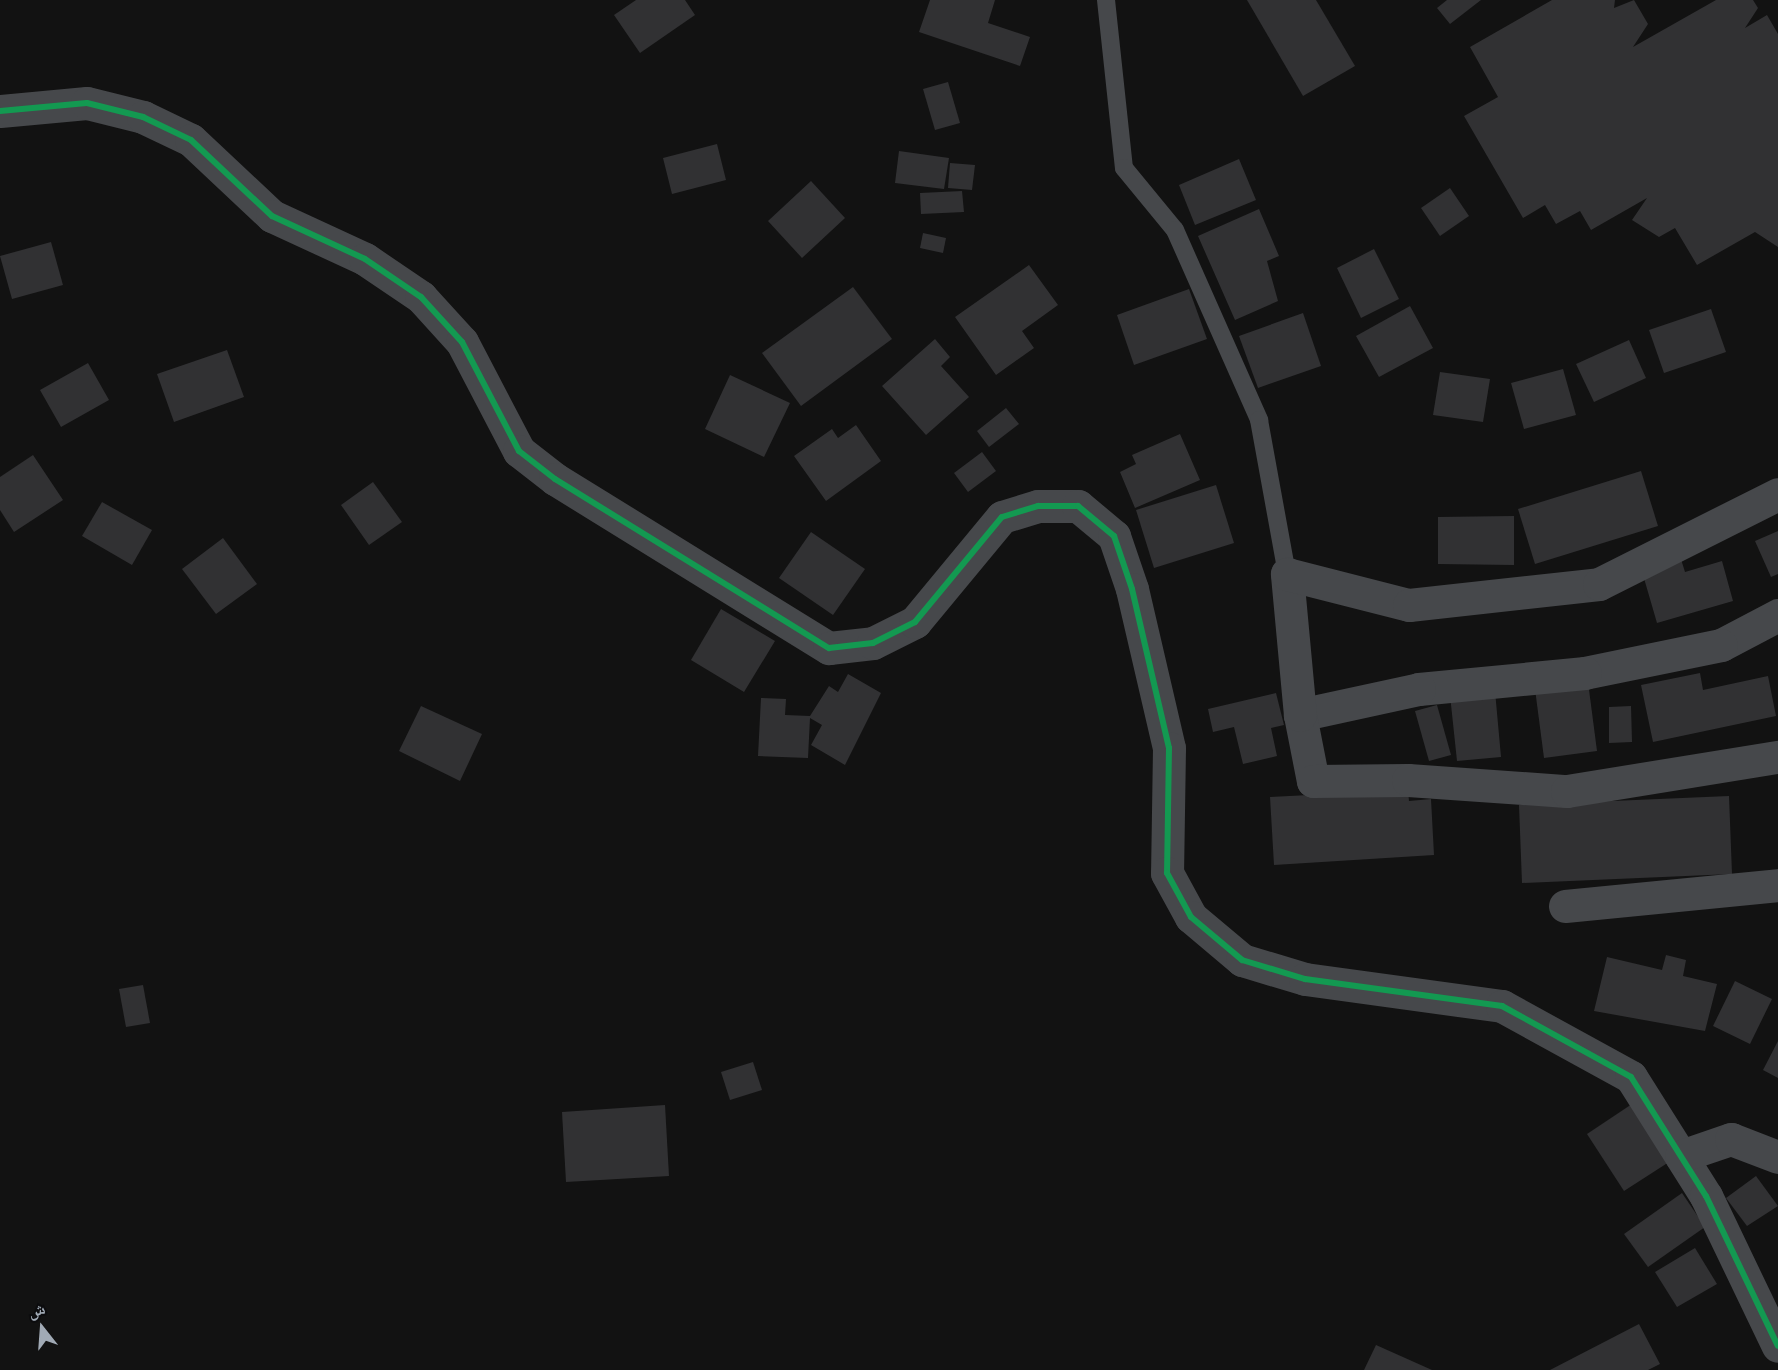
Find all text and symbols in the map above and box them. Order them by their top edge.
north arrow [12,1298,72,1358]
text: ش [25,1298,48,1324]

